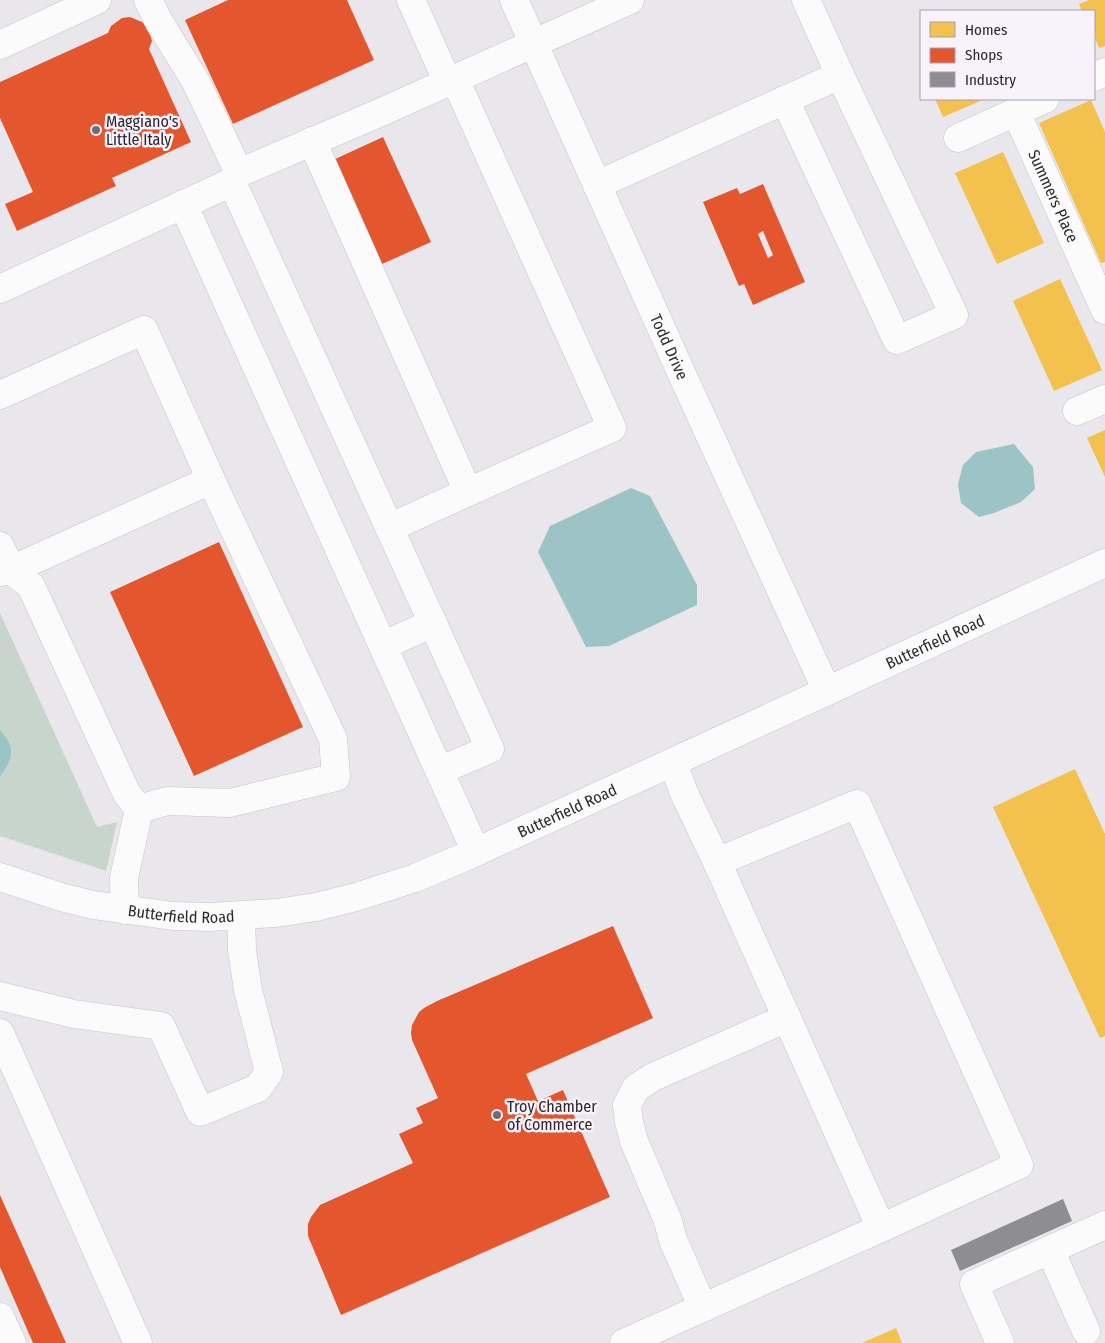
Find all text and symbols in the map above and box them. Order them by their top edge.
legend [920,10,1095,100]
text: Homes [965,21,1007,39]
text: Shops [965,46,1003,64]
text: Industry [965,71,1016,89]
place label: Maggiano's Little Italy [106,112,179,149]
marker: Maggiano's Little Italy [90,124,102,136]
street label: Summers Place [1024,147,1082,245]
street label: Todd Drive [646,311,692,383]
street label: Butterfield Road [883,611,988,673]
street label: Butterfield Road [515,780,620,842]
street label: Butterfield Road [127,901,235,927]
place label: Troy Chamber of Commerce [507,1097,597,1134]
marker: Troy Chamber of Commerce [491,1109,503,1121]

